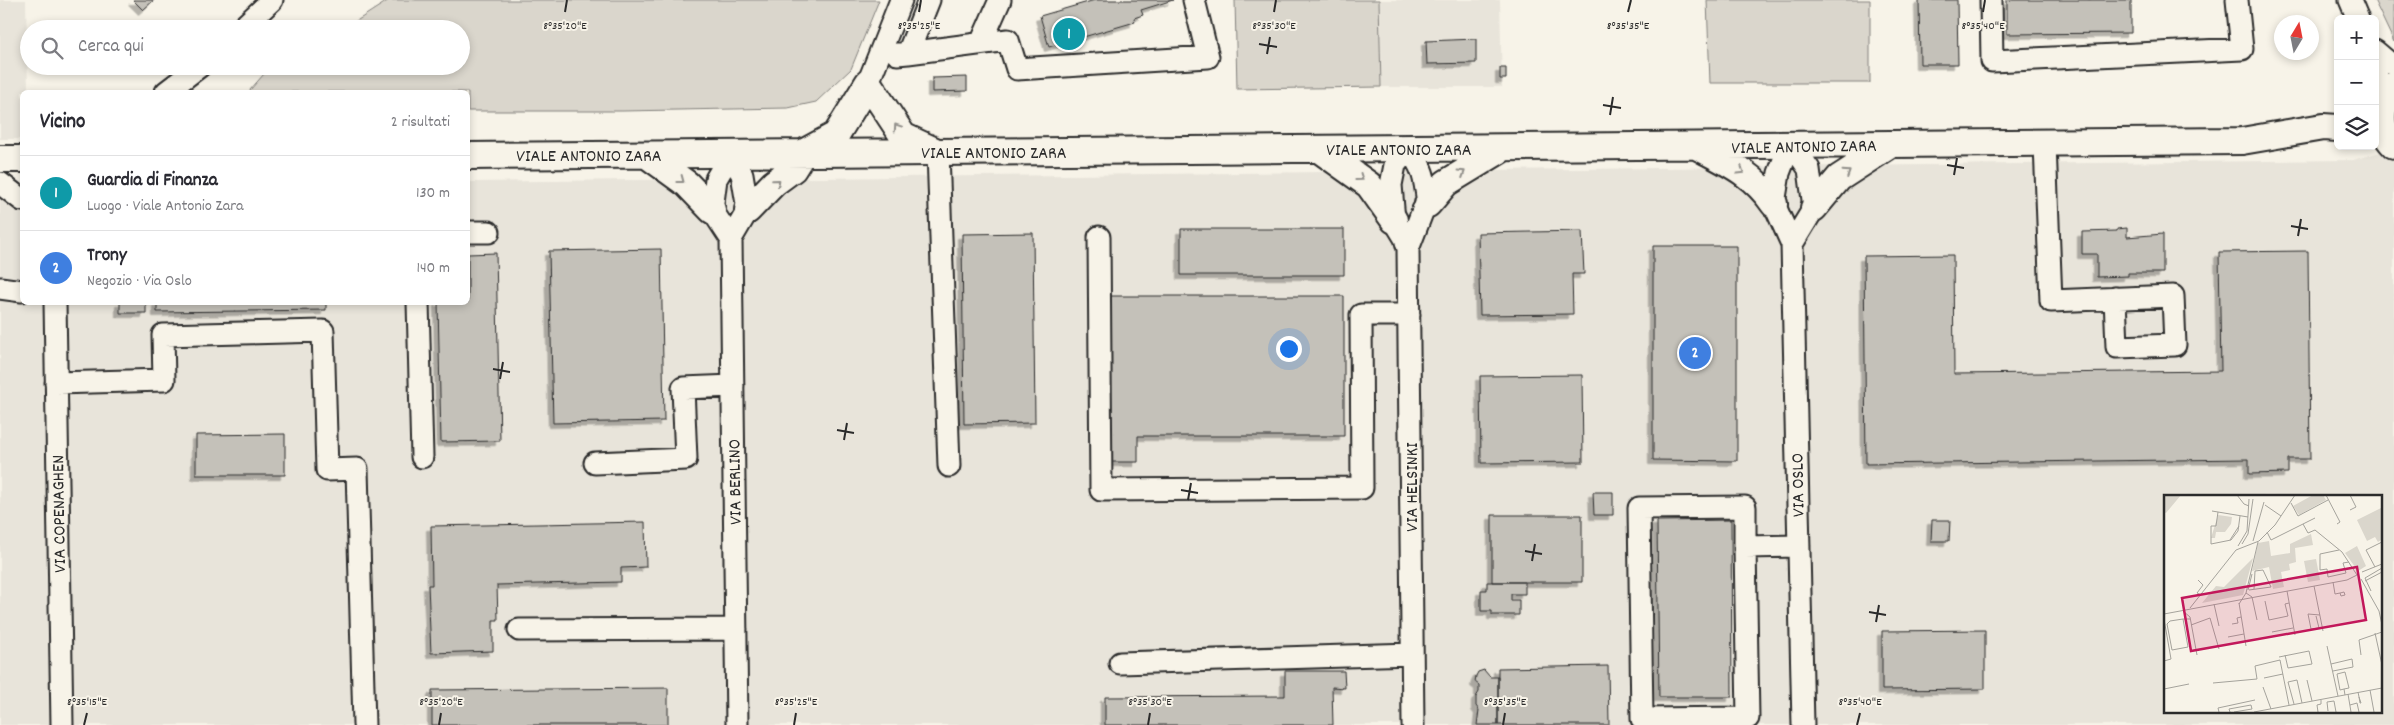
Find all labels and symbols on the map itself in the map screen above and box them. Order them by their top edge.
pin: 1 [1053,15,1085,53]
north arrow [2274,15,2319,60]
text: 8°35'20"E [543,18,587,35]
text: 8°35'25"E [898,18,941,35]
text: 8°35'30"E [1252,18,1296,35]
text: 8°35'35"E [1607,18,1650,35]
text: 8°35'40"E [1961,18,2005,35]
one-way arrow [894,124,903,133]
street label: VIALE ANTONIO ZARA [1731,135,1877,162]
street label: VIALE ANTONIO ZARA [1326,139,1472,164]
street label: VIALE ANTONIO ZARA [921,142,1067,167]
street label: VIALE ANTONIO ZARA [516,145,662,170]
one-way arrow [1736,164,1745,174]
one-way arrow [1457,169,1466,179]
one-way arrow [1841,170,1850,179]
one-way arrow [1354,173,1363,181]
one-way arrow [675,174,685,183]
one-way arrow [771,179,780,188]
pin: 2 [1679,334,1711,372]
your location [1276,336,1302,362]
street label: VIA BERLINO [723,439,750,525]
street label: VIA HELSINKI [1401,442,1426,532]
street label: VIA OSLO [1786,453,1813,517]
street label: VIA COPENAGHEN [47,455,74,573]
inset map [2164,495,2382,712]
text: 8°35'15"E [67,694,107,711]
text: 8°35'20"E [419,694,463,711]
text: 8°35'25"E [775,694,818,711]
text: 8°35'30"E [1128,694,1172,711]
text: 8°35'35"E [1484,694,1527,711]
text: 8°35'40"E [1838,694,1882,711]

